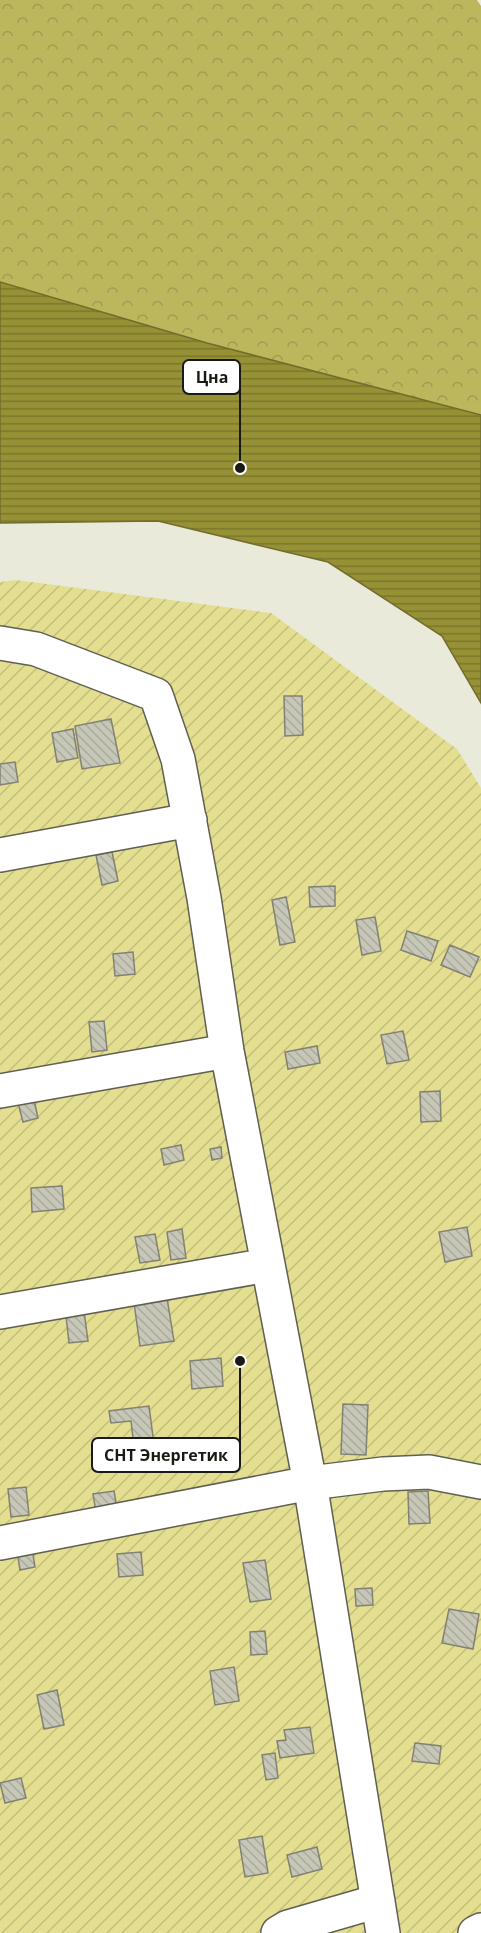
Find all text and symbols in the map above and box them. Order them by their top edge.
callout: Цна [183,360,240,394]
text: Цна [196,366,228,388]
callout: СНТ Энергетик [92,1438,240,1472]
text: СНТ Энергетик [104,1444,228,1466]

